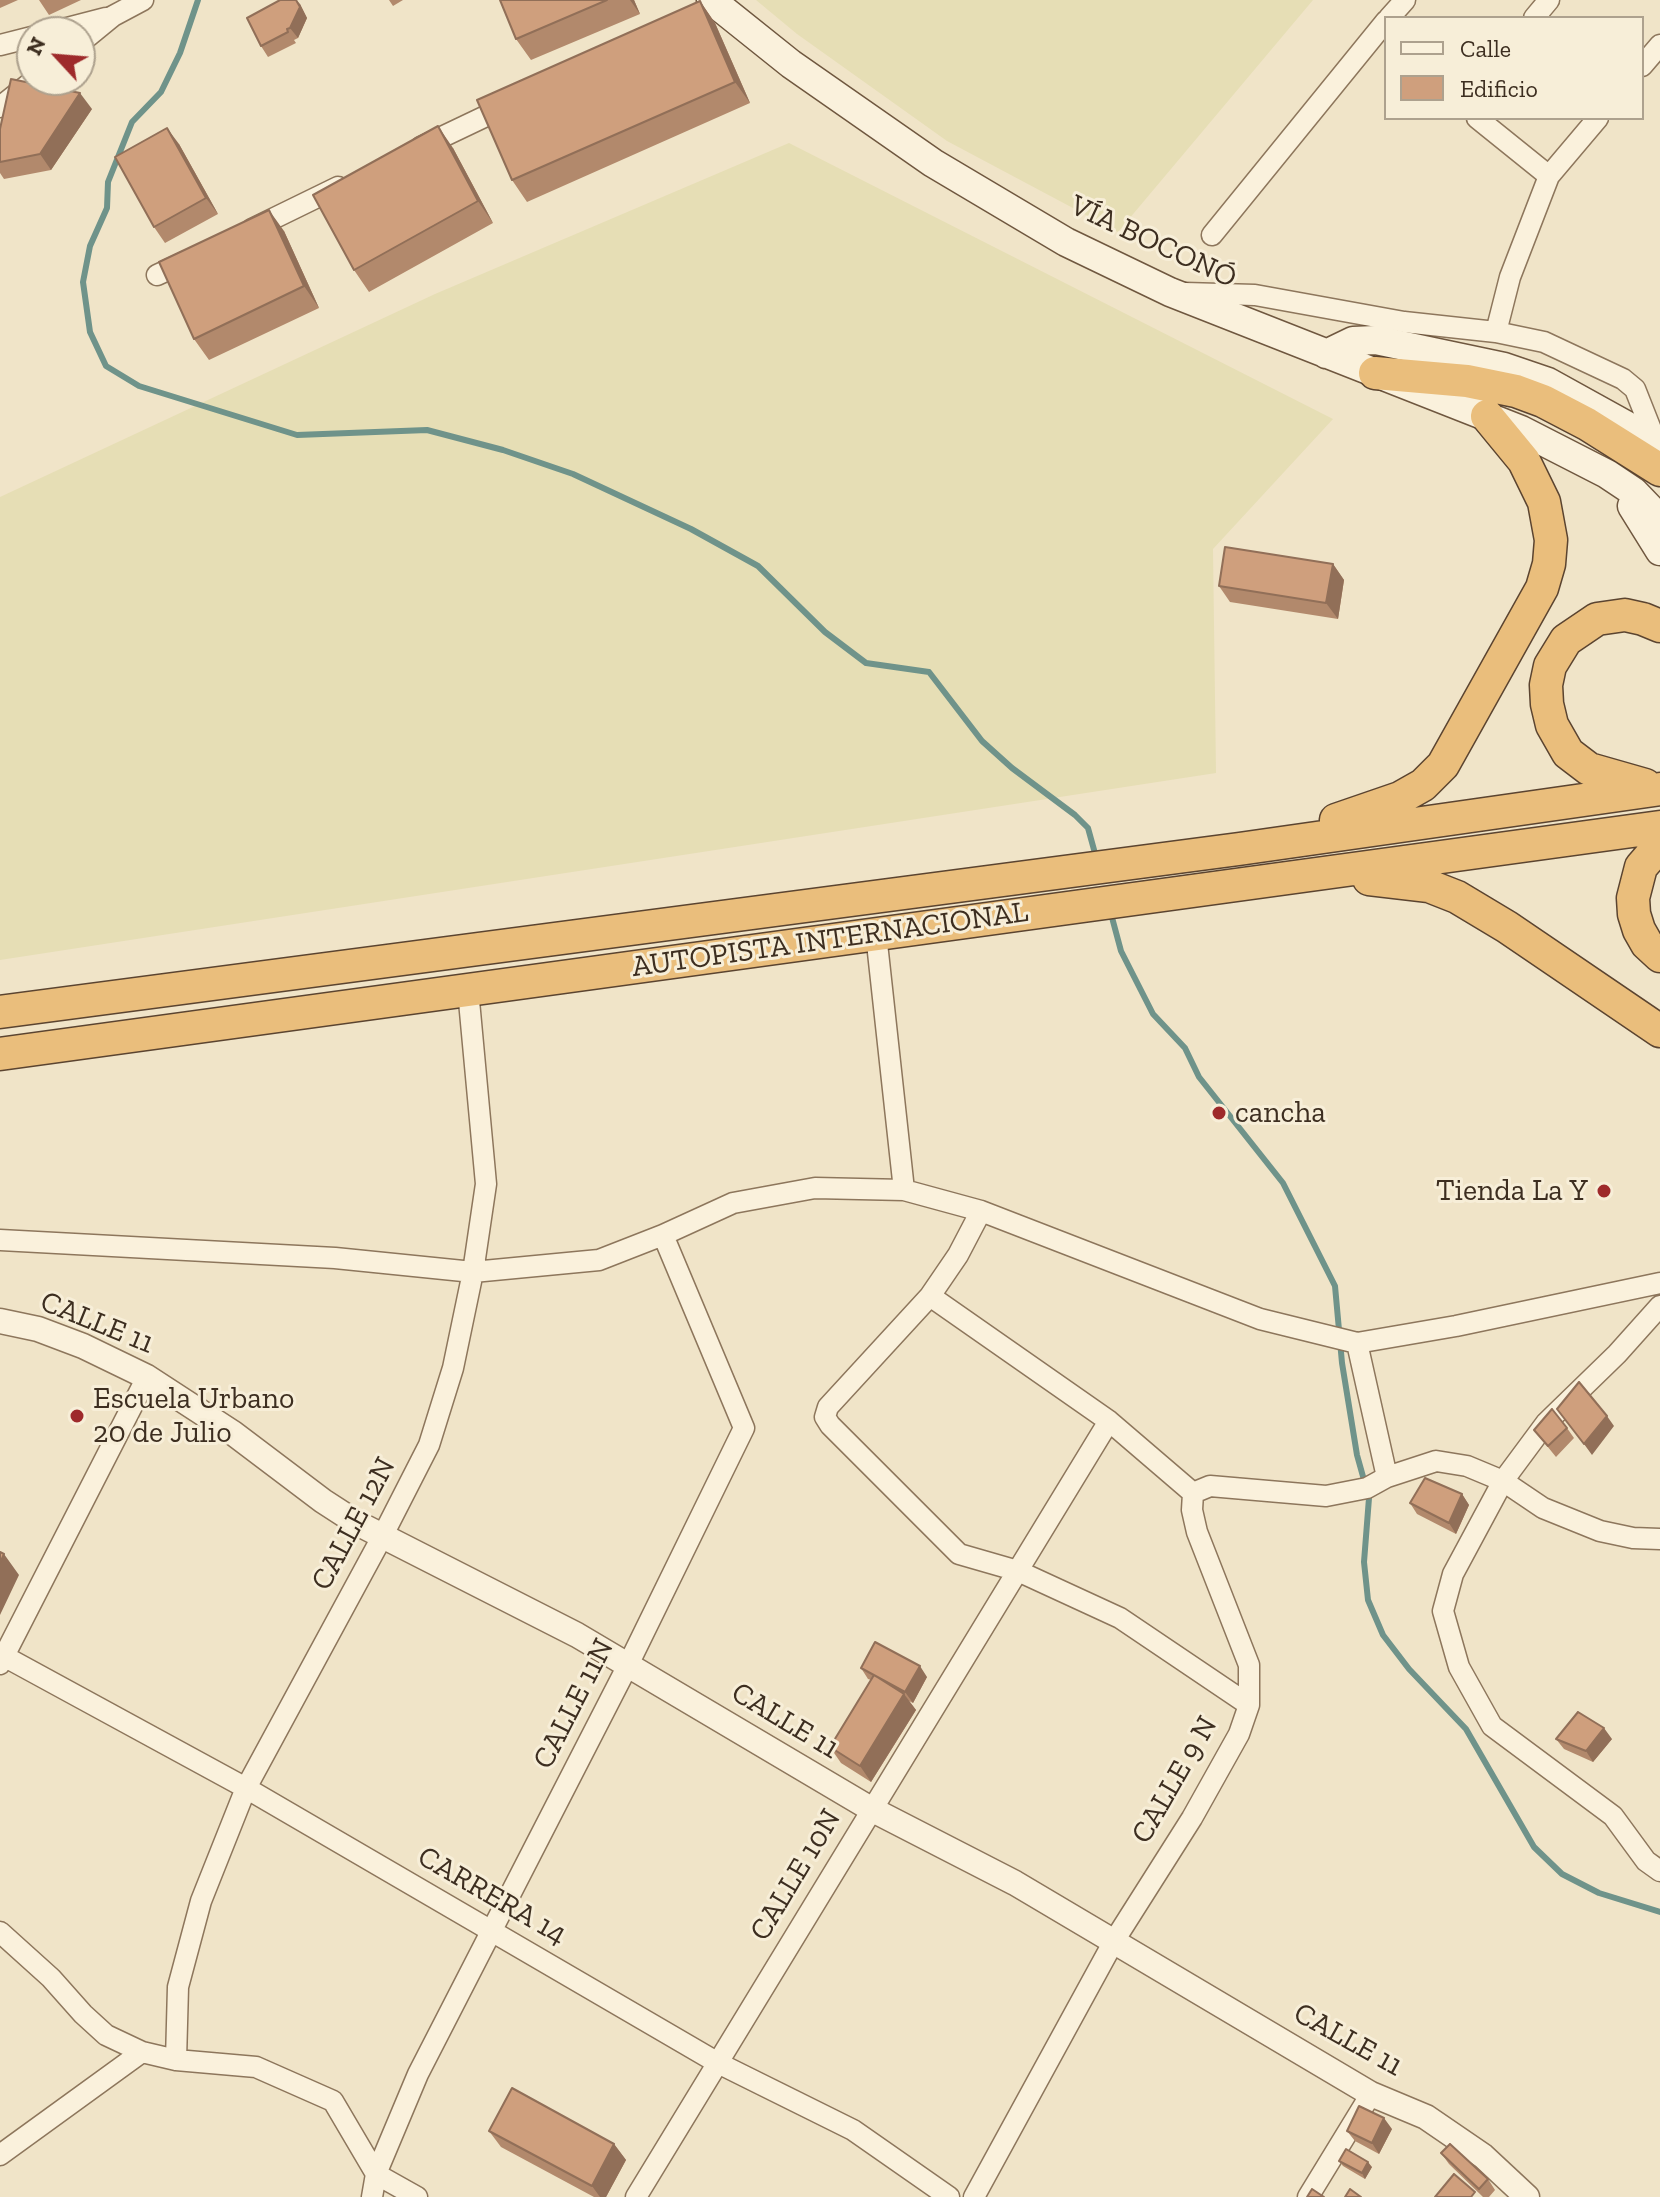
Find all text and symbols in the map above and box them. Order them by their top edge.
north arrow [16,16,96,96]
legend [1384,16,1644,120]
text: N [20,33,52,60]
text: Calle [1460,34,1511,63]
text: Edificio [1460,74,1538,103]
street label: VÍA BOCONÓ [1064,188,1242,296]
street label: AUTOPISTA INTERNACIONAL [630,894,1030,986]
place label: cancha [1235,1095,1326,1131]
marker: cancha [1210,1104,1228,1122]
place label: Tienda La Y [1436,1173,1588,1209]
marker: Tienda La Y [1595,1182,1613,1200]
street label: CALLE 11 [35,1284,159,1362]
place label: Escuela Urbano 20 de Julio [93,1381,294,1452]
marker: Escuela Urbano 20 de Julio [68,1407,86,1425]
street label: CALLE 12N [304,1451,404,1597]
street label: CALLE 11N [526,1633,622,1775]
street label: CALLE 11 [725,1675,845,1767]
street label: CALLE 9 N [1124,1710,1226,1850]
street label: CALLE 10N [743,1803,849,1947]
street label: CARRERA 14 [411,1839,573,1953]
street label: CALLE 11 [1287,1995,1409,2085]

